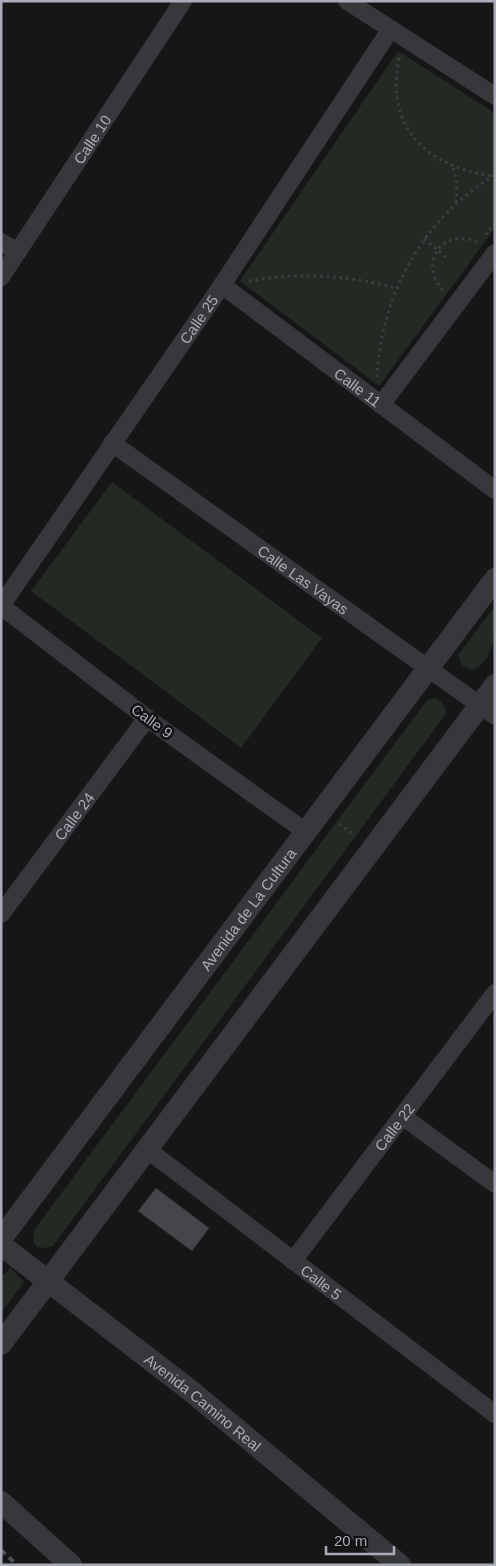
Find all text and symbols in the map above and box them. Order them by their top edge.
street label: Calle 10 [70,112,114,167]
street label: Calle 25 [176,292,221,347]
street label: Calle 11 [331,364,385,410]
street label: Calle Las Vayas [255,541,352,617]
street label: Calle 9 [128,700,176,742]
street label: Calle 24 [51,789,97,843]
street label: Avenida de La Cultura [197,844,299,974]
street label: Calle 22 [371,1100,417,1154]
street label: Calle 5 [298,1261,345,1303]
street label: Avenida Camino Real [141,1350,265,1454]
scale bar [326,1524,394,1556]
text: 20 m [334,1532,367,1549]

